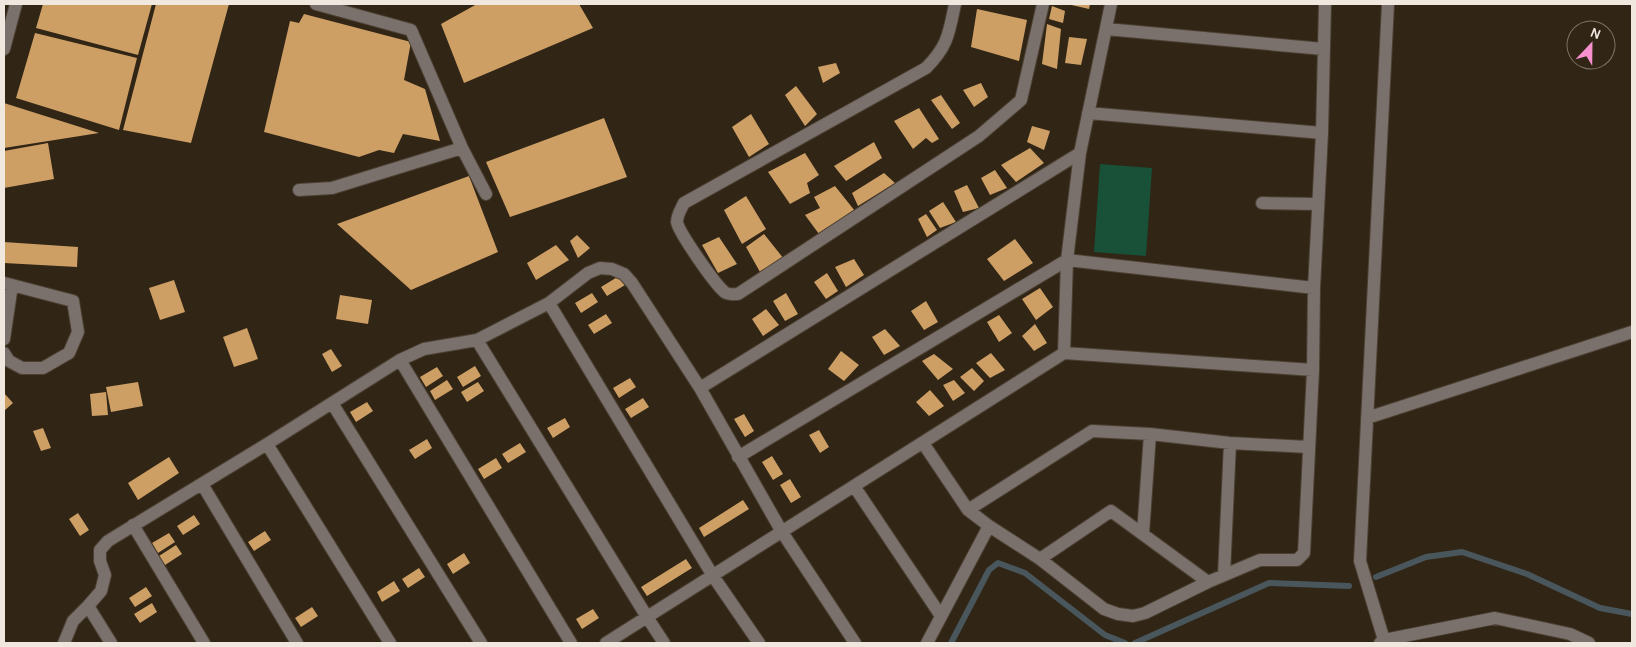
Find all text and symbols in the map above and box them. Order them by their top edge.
north arrow [1566,20,1616,70]
text: N [1588,24,1604,43]

